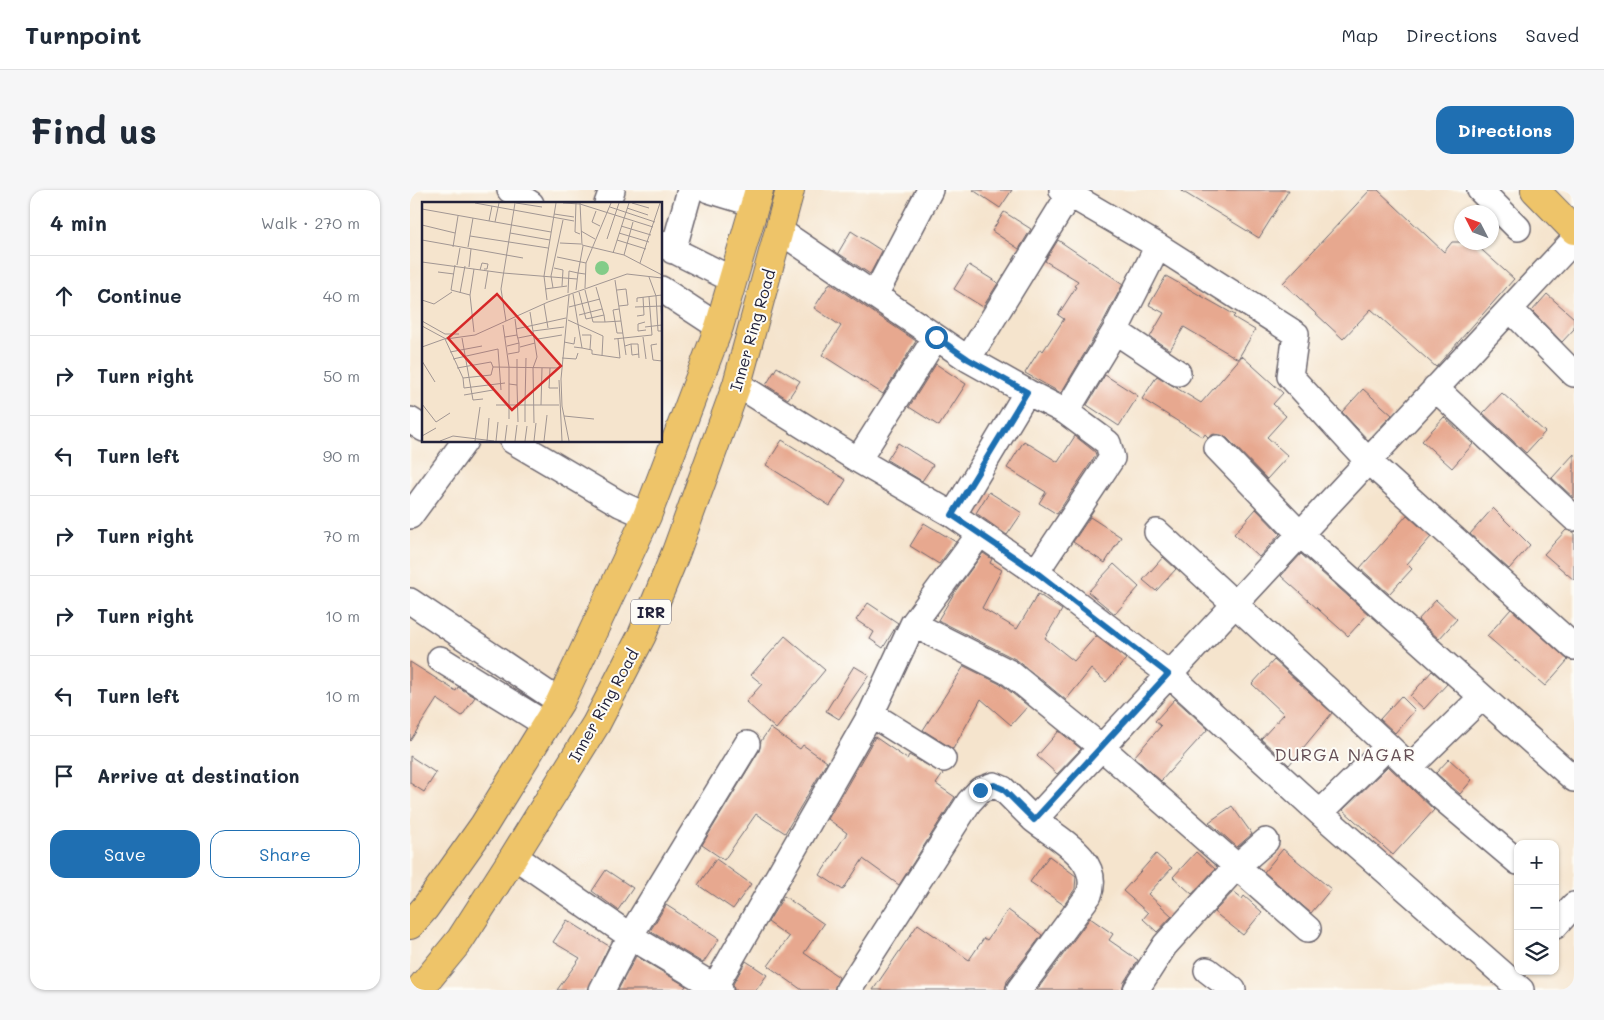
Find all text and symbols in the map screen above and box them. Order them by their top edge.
text: Turnpoint [25,19,141,50]
text: Map [1341,23,1378,47]
text: Directions [1406,23,1498,47]
text: Saved [1526,23,1579,47]
button: Directions [1436,106,1574,154]
text: Find us [30,107,157,153]
inset map [422,202,662,442]
north arrow [1454,205,1499,250]
text: 4 min [50,209,107,236]
text: Walk · 270 m [261,212,360,233]
street label: Inner Ring Road [725,267,779,393]
icon: ahead [50,282,78,310]
text: Continue [97,283,182,308]
text: 40 m [323,285,360,306]
route start [925,326,948,349]
icon: right [50,362,78,390]
text: Turn right [97,363,194,388]
text: 50 m [323,365,360,386]
icon: left [50,442,78,470]
text: Turn left [97,443,180,468]
text: 90 m [323,445,360,466]
icon: right [50,522,78,550]
text: Turn right [97,523,194,548]
text: 70 m [323,525,360,546]
road number: IRR [631,600,671,624]
icon: right [50,602,78,630]
text: Turn right [97,603,194,628]
text: 10 m [325,605,360,626]
street label: Inner Ring Road [563,645,643,765]
icon: left [50,682,78,710]
text: Turn left [97,683,180,708]
text: 10 m [325,685,360,706]
district label: DURGA NAGAR [1274,742,1416,766]
icon: arrive [50,762,78,790]
text: Arrive at destination [97,763,300,788]
route end [969,779,992,802]
button: Save [50,830,200,878]
button: Share [210,830,360,878]
map controls [1514,840,1559,975]
button: + [1514,840,1559,885]
button: − [1514,885,1559,930]
button: layers [1514,930,1559,975]

